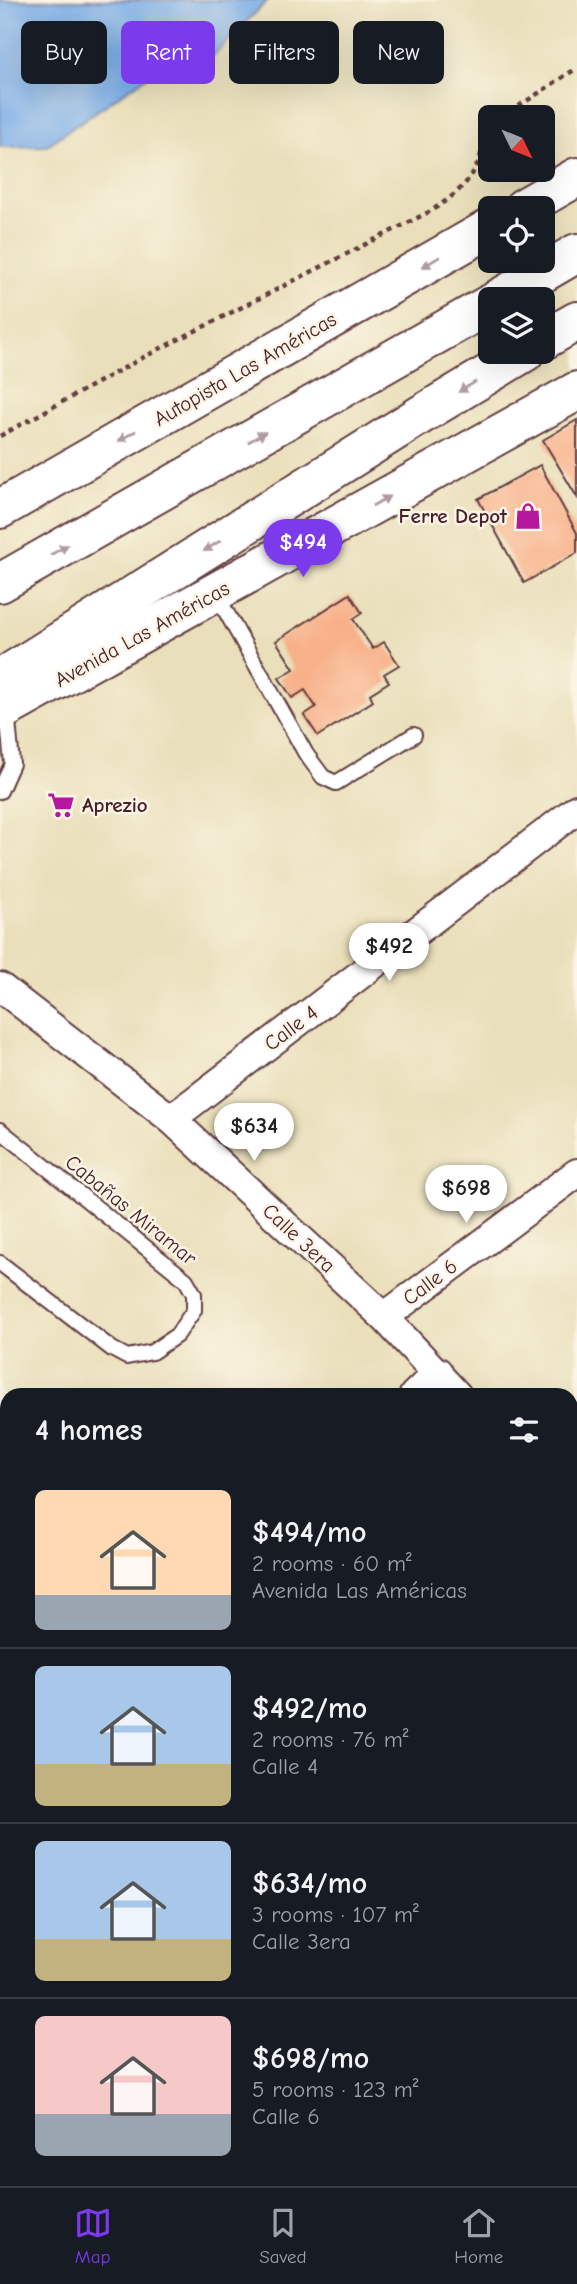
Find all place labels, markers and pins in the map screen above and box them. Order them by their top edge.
shop icon: Ferre Depot [513,501,543,531]
place label: Ferre Depot [398,504,508,528]
pin: $494 [262,520,344,579]
supermarket icon: Aprezio [46,790,76,820]
place label: Aprezio [82,793,148,817]
pin: $492 [348,923,430,983]
pin: $634 [213,1104,295,1163]
pin: $698 [425,1166,507,1225]

